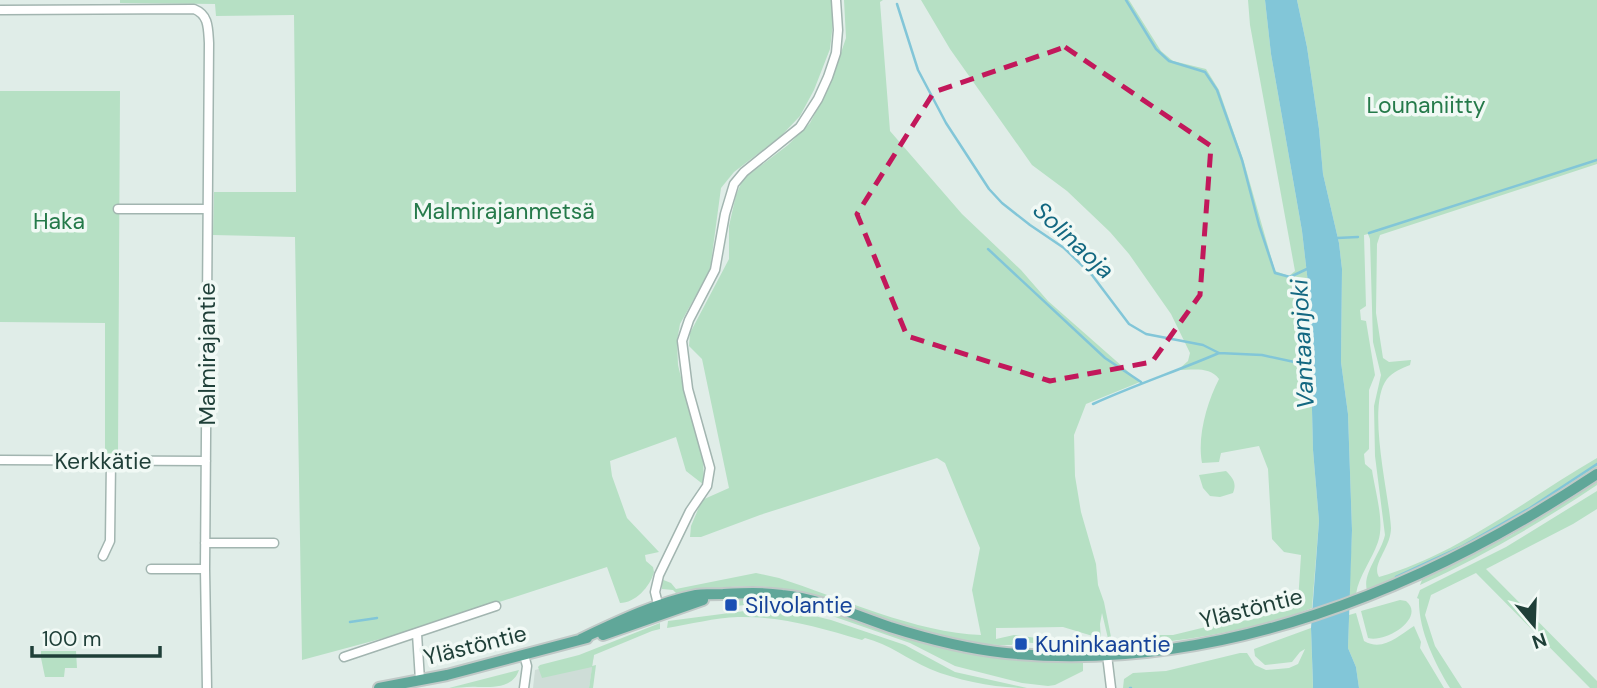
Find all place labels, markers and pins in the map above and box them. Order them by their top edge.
place label: Silvolantie [745,590,853,620]
marker: Silvolantie [723,597,739,613]
place label: Kuninkaantie [1035,629,1170,659]
marker: Kuninkaantie [1013,636,1029,652]

